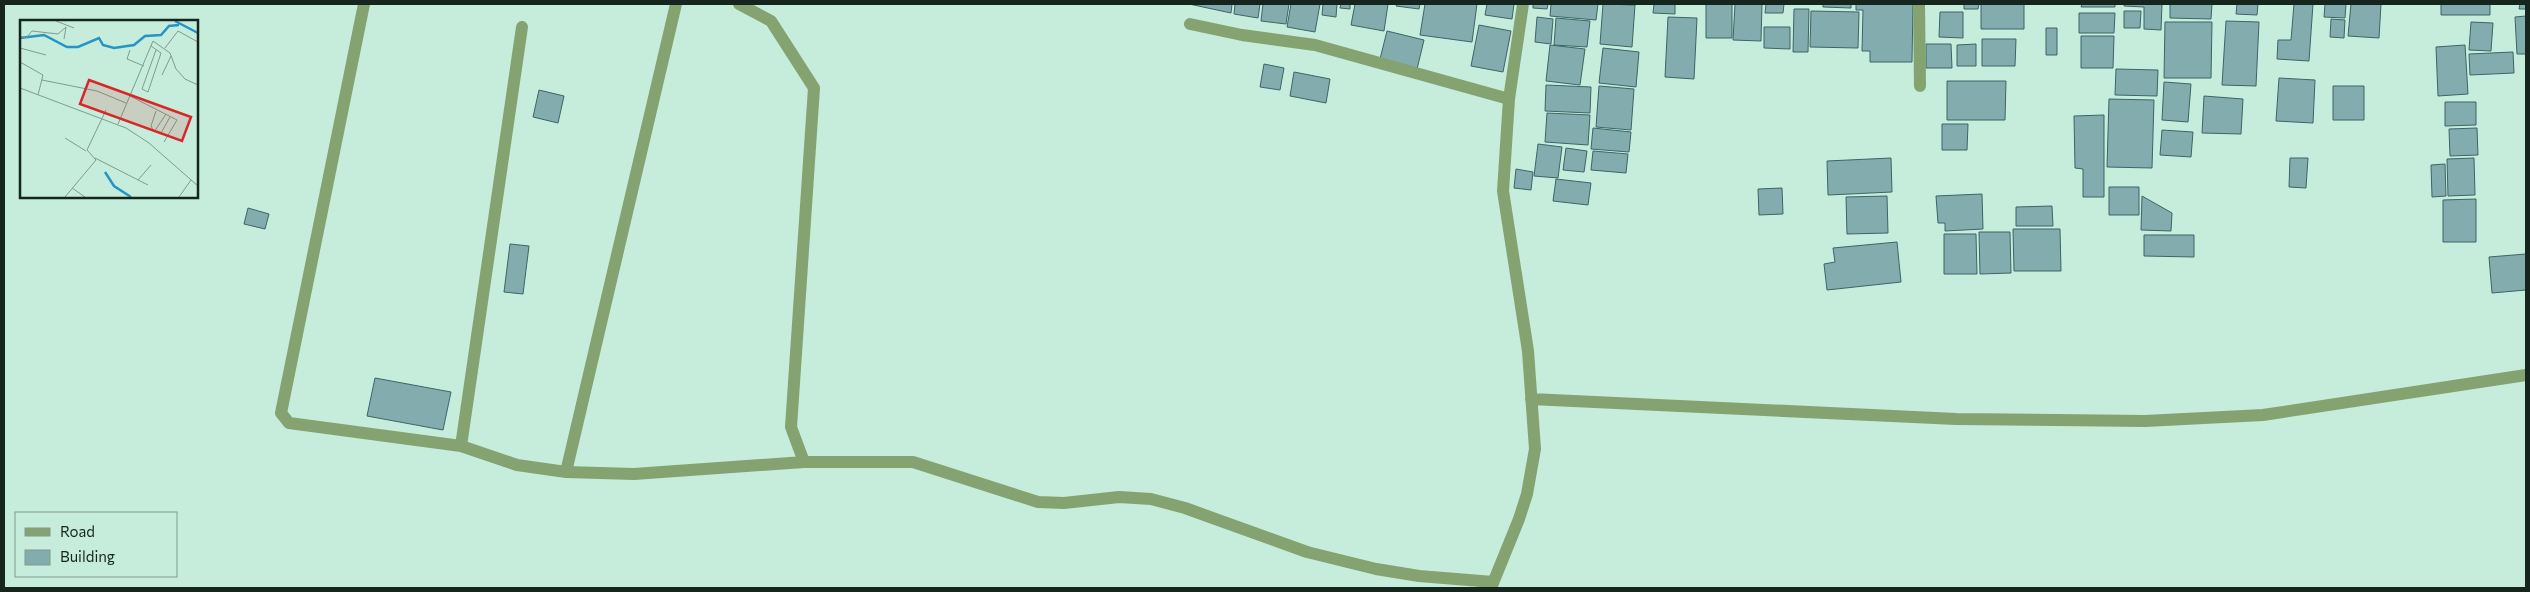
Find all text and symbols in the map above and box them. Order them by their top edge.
inset map [20,20,198,198]
legend [15,512,178,577]
text: Road [60,522,95,540]
text: Building [60,547,115,565]

